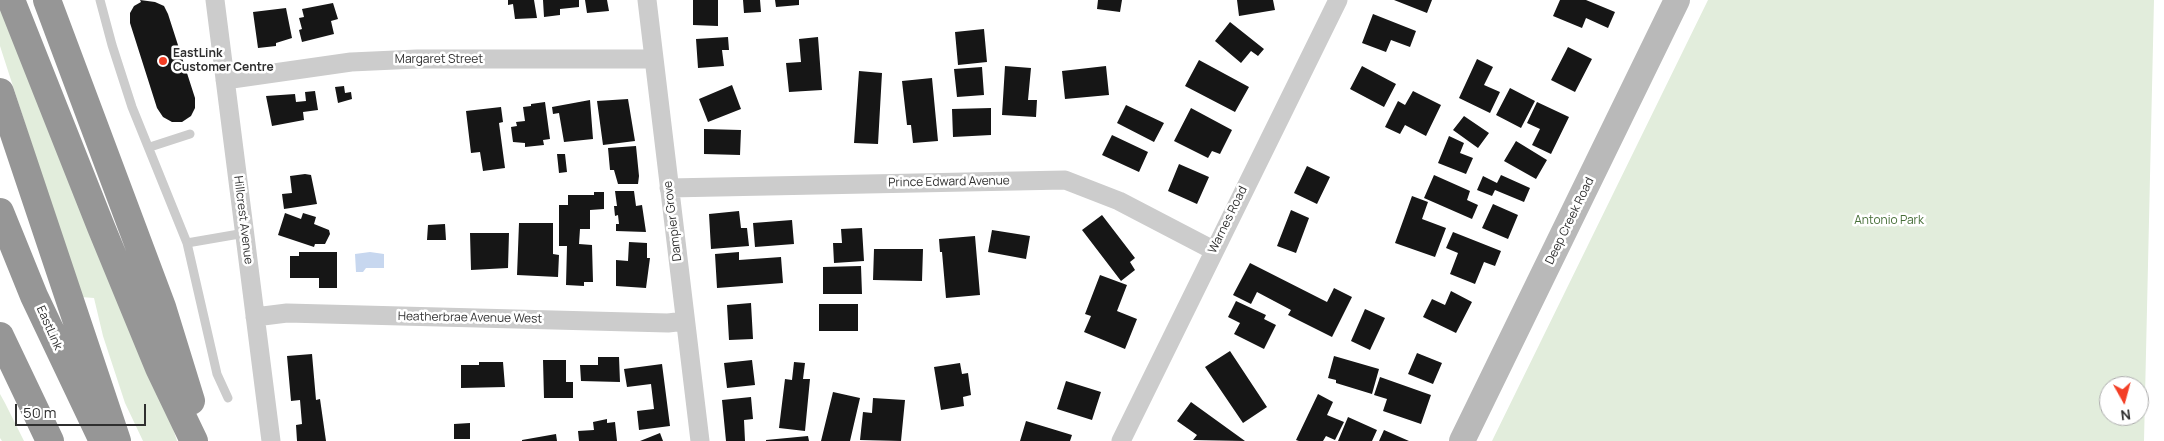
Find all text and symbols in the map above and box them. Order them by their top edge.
place label: EastLink Customer Centre [173,47,274,75]
street label: Margaret Street [395,53,483,67]
marker: EastLink Customer Centre [157,55,169,67]
street label: Prince Edward Avenue [888,174,1010,190]
street label: Hillcrest Avenue [230,175,256,265]
street label: Deep Creek Road [1543,175,1597,267]
street label: Dampier Grove [661,180,685,262]
street label: Warnes Road [1206,184,1250,256]
park label: Antonio Park [1854,214,1924,228]
street label: EastLink [33,304,65,352]
street label: Heatherbrae Avenue West [398,310,542,326]
north arrow [2099,376,2149,426]
scale bar [18,394,149,426]
text: 50 m [23,402,57,423]
text: N [2120,405,2132,425]

